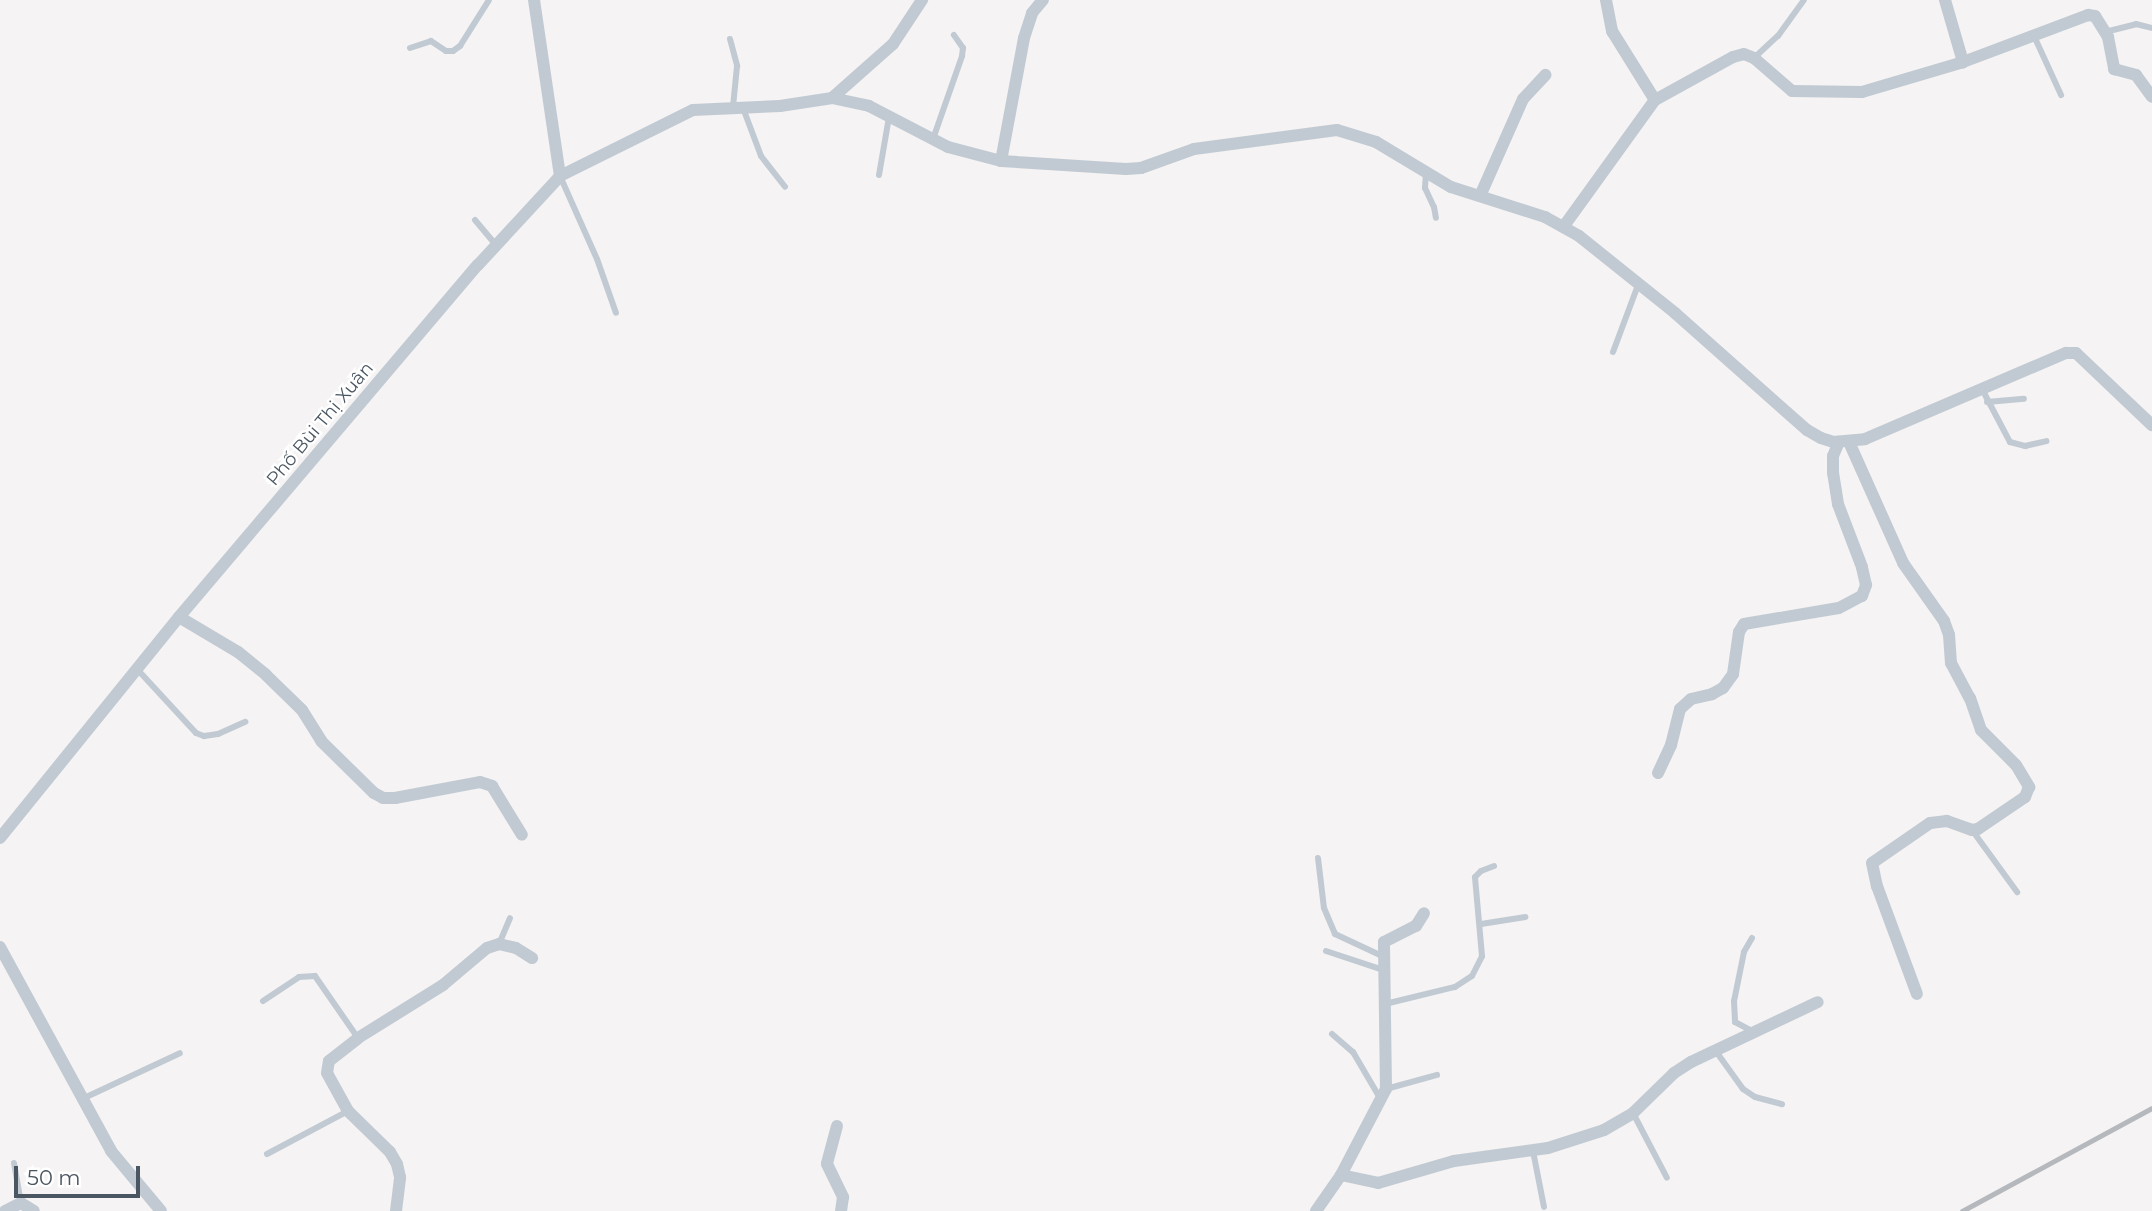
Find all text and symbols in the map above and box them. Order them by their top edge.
street label: Phố Bùi Thị Xuân [262,358,378,490]
scale bar [18,1152,144,1196]
text: 50 m [27,1165,81,1190]

